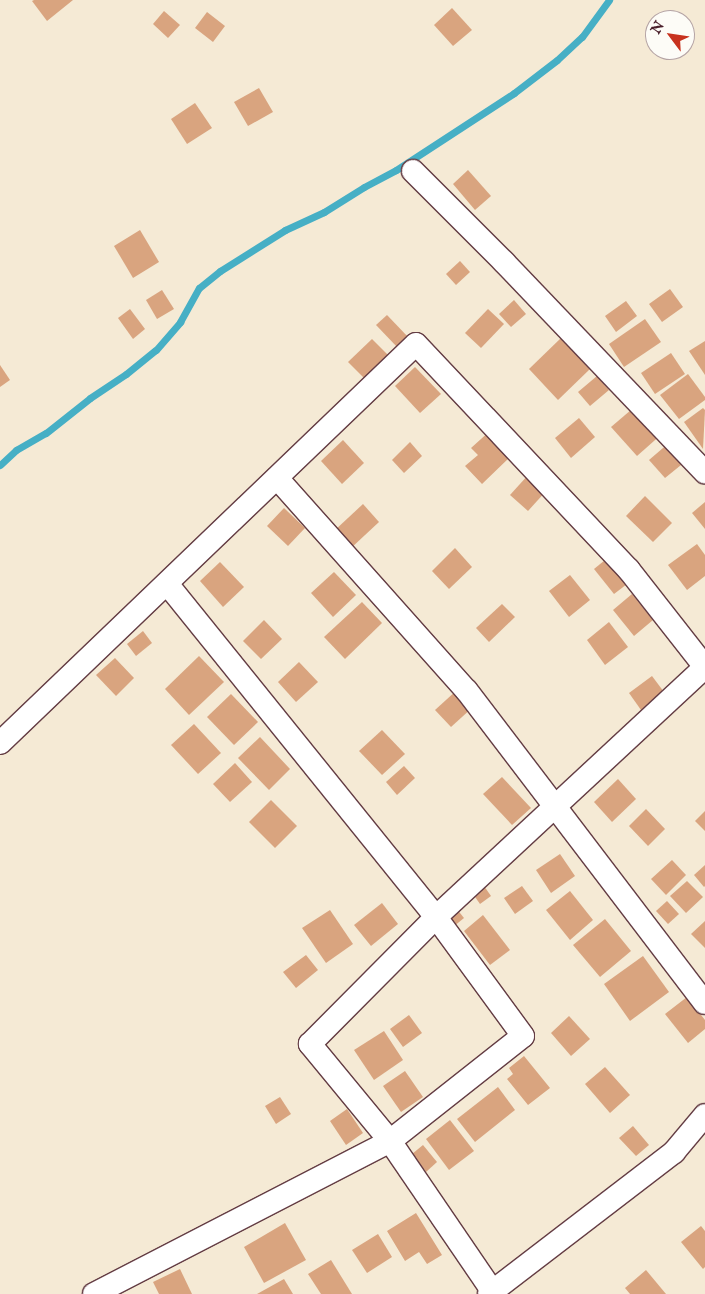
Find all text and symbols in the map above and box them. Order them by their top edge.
north arrow [645,10,695,60]
text: N [647,18,669,38]

